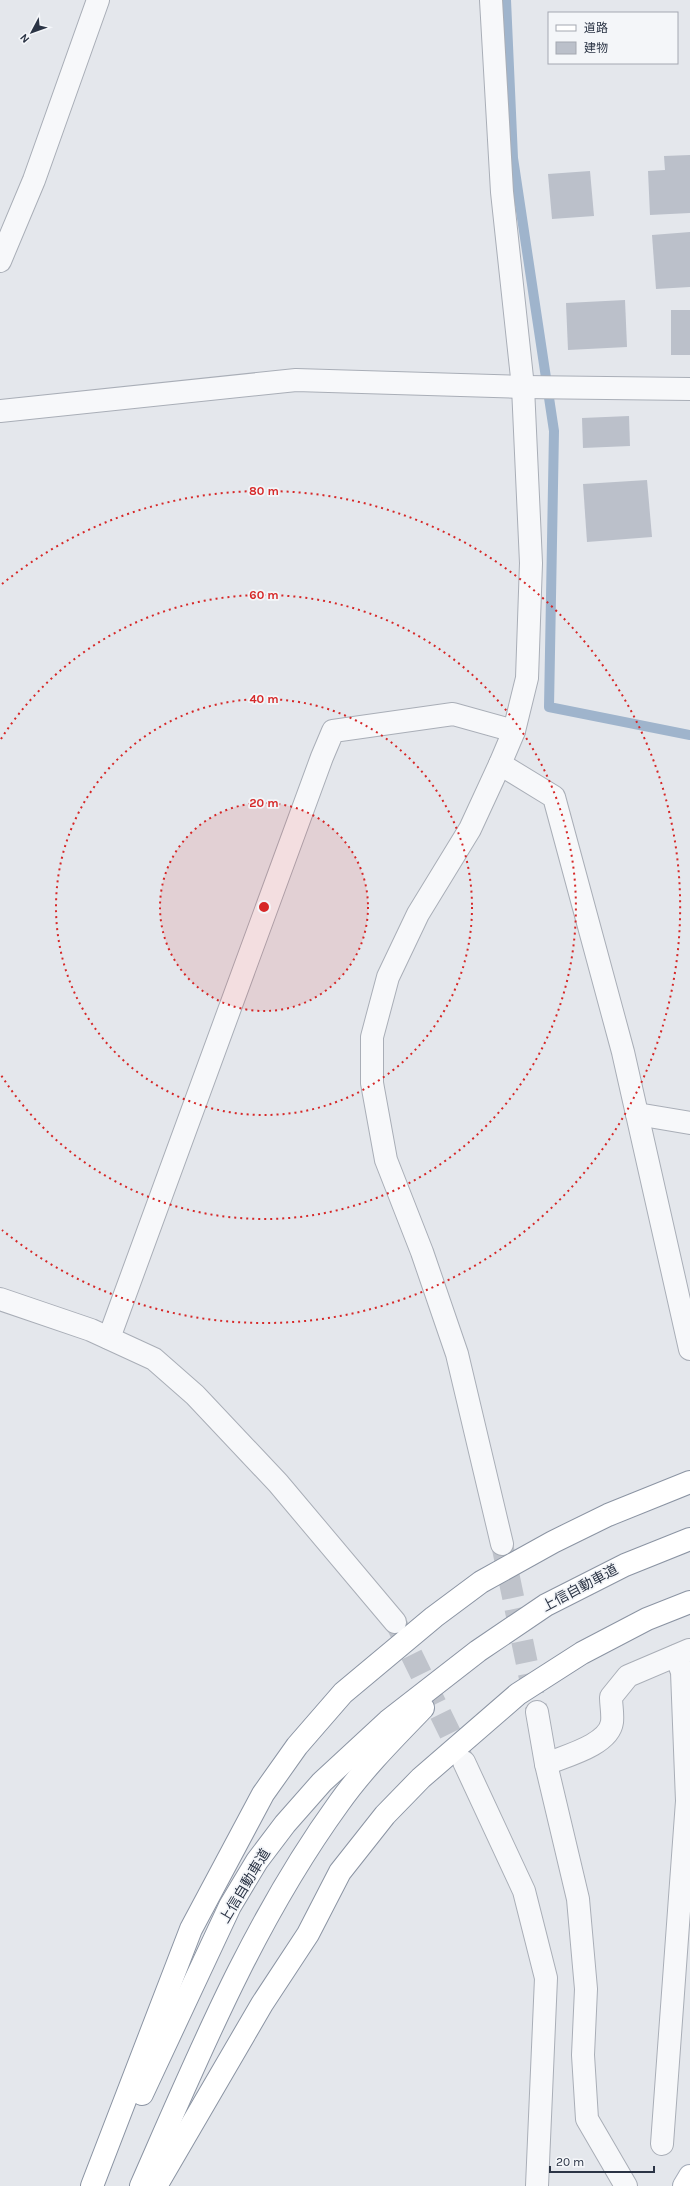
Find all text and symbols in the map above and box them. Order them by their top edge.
north arrow [12,12,52,52]
legend [548,12,678,64]
text: 道路 [584,21,608,35]
text: N [17,31,32,45]
text: 建物 [584,41,608,55]
text: 80 m [249,484,279,498]
text: 60 m [249,588,279,602]
text: 40 m [249,692,279,706]
text: 20 m [249,796,279,810]
centre of rings [257,900,271,914]
street label: 上信自動車道 [539,1561,621,1615]
street label: 上信自動車道 [216,1846,274,1926]
scale bar [550,2148,654,2174]
text: 20 m [556,2155,584,2169]

